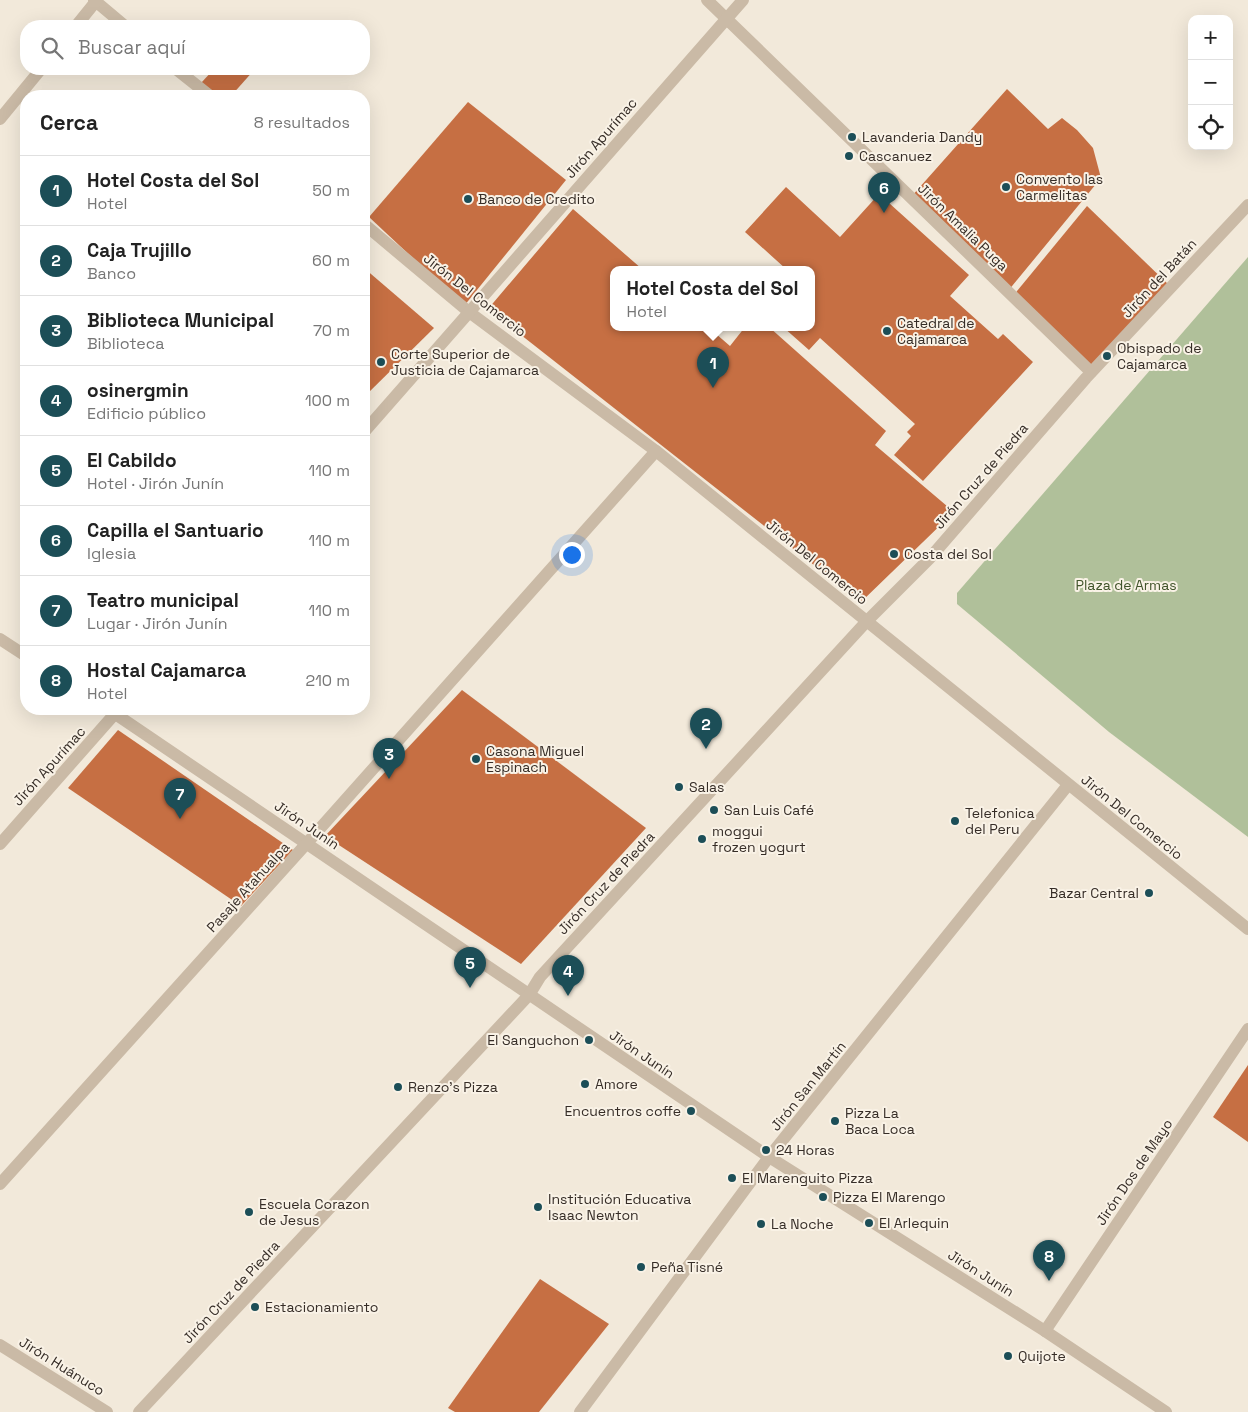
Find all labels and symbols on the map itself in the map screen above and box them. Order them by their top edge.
street label: Jirón Apurímac [561,94,641,182]
place label: Lavanderia Dandy [862,128,982,146]
marker: Lavanderia Dandy [846,131,858,143]
place label: Cascanuez [859,147,932,165]
marker: Cascanuez [843,150,855,162]
place label: Convento las Carmelitas [1016,170,1103,204]
pin: 6 [868,172,900,213]
street label: Jirón Amalia Puga [914,179,1012,275]
marker: Convento las Carmelitas [1000,181,1012,193]
place label: Banco de Credito [478,190,595,208]
marker: Banco de Credito [462,193,474,205]
street label: Jirón del Batán [1118,235,1200,321]
street label: Jirón Del Comercio [420,249,530,341]
place label: Catedral de Cajamarca [897,314,975,348]
marker: Catedral de Cajamarca [881,325,893,337]
place label: Obispado de Cajamarca [1117,339,1202,373]
place label: Corte Superior de Justicia de Cajamarca [391,345,539,379]
pin: 1 [697,347,729,388]
marker: Obispado de Cajamarca [1101,350,1113,362]
marker: Corte Superior de Justicia de Cajamarca [375,356,387,368]
street label: Jirón Cruz de Piedra [930,419,1032,533]
street label: Jirón Del Comercio [763,515,871,609]
your location [559,542,585,568]
place label: Costa del Sol [904,545,992,563]
marker: Costa del Sol [888,548,900,560]
park label: Plaza de Armas [1075,576,1177,594]
pin: 2 [690,708,722,749]
street label: Jirón Apurímac [9,723,89,809]
pin: 3 [373,738,405,779]
place label: Casona Miguel Espinach [486,742,584,776]
marker: Casona Miguel Espinach [470,753,482,765]
street label: Jirón Del Comercio [1078,770,1186,864]
pin: 7 [164,778,196,819]
place label: Salas [689,778,724,796]
marker: Salas [673,781,685,793]
street label: Jirón Junín [271,797,343,853]
place label: San Luis Café [724,801,814,819]
marker: San Luis Café [708,804,720,816]
place label: Telefonica del Peru [965,804,1035,838]
marker: Telefonica del Peru [949,815,961,827]
place label: moggui frozen yogurt [712,822,806,856]
street label: Jirón Cruz de Piedra [554,828,658,938]
marker: moggui frozen yogurt [696,833,708,845]
street label: Pasaje Atahualpa [203,838,293,936]
place label: Bazar Central [1049,884,1139,902]
marker: Bazar Central [1143,887,1155,899]
pin: 5 [454,947,486,988]
pin: 4 [552,955,584,996]
street label: Jirón Junín [606,1026,678,1082]
place label: El Sanguchon [487,1031,579,1049]
marker: El Sanguchon [583,1034,595,1046]
street label: Jirón San Martín [766,1037,850,1135]
place label: Amore [595,1075,638,1093]
place label: Renzo's Pizza [408,1078,498,1096]
marker: Amore [579,1078,591,1090]
marker: Renzo's Pizza [392,1081,404,1093]
place label: Encuentros coffe [564,1102,681,1120]
place label: Pizza La Baca Loca [845,1104,915,1138]
marker: Encuentros coffe [685,1105,697,1117]
marker: Pizza La Baca Loca [829,1115,841,1127]
street label: Jirón Dos de Mayo [1092,1115,1176,1229]
place label: 24 Horas [776,1141,835,1159]
marker: 24 Horas [760,1144,772,1156]
place label: El Marenguito Pizza [742,1169,873,1187]
marker: El Marenguito Pizza [726,1172,738,1184]
place label: Pizza El Marengo [833,1188,946,1206]
place label: Institución Educativa Isaac Newton [548,1190,691,1224]
marker: Pizza El Marengo [817,1191,829,1203]
place label: Escuela Corazon de Jesus [259,1195,370,1229]
marker: Institución Educativa Isaac Newton [532,1201,544,1213]
marker: Escuela Corazon de Jesus [243,1206,255,1218]
place label: El Arlequin [879,1214,949,1232]
place label: La Noche [771,1215,833,1233]
marker: El Arlequin [863,1217,875,1229]
marker: La Noche [755,1218,767,1230]
street label: Jirón Cruz de Piedra [179,1237,283,1347]
pin: 8 [1033,1240,1065,1281]
street label: Jirón Junín [945,1246,1017,1300]
place label: Peña Tisné [651,1258,723,1276]
marker: Peña Tisné [635,1261,647,1273]
place label: Estacionamiento [265,1298,378,1316]
marker: Estacionamiento [249,1301,261,1313]
street label: Jirón Huánuco [16,1333,108,1399]
place label: Quijote [1018,1347,1066,1365]
marker: Quijote [1002,1350,1014,1362]

